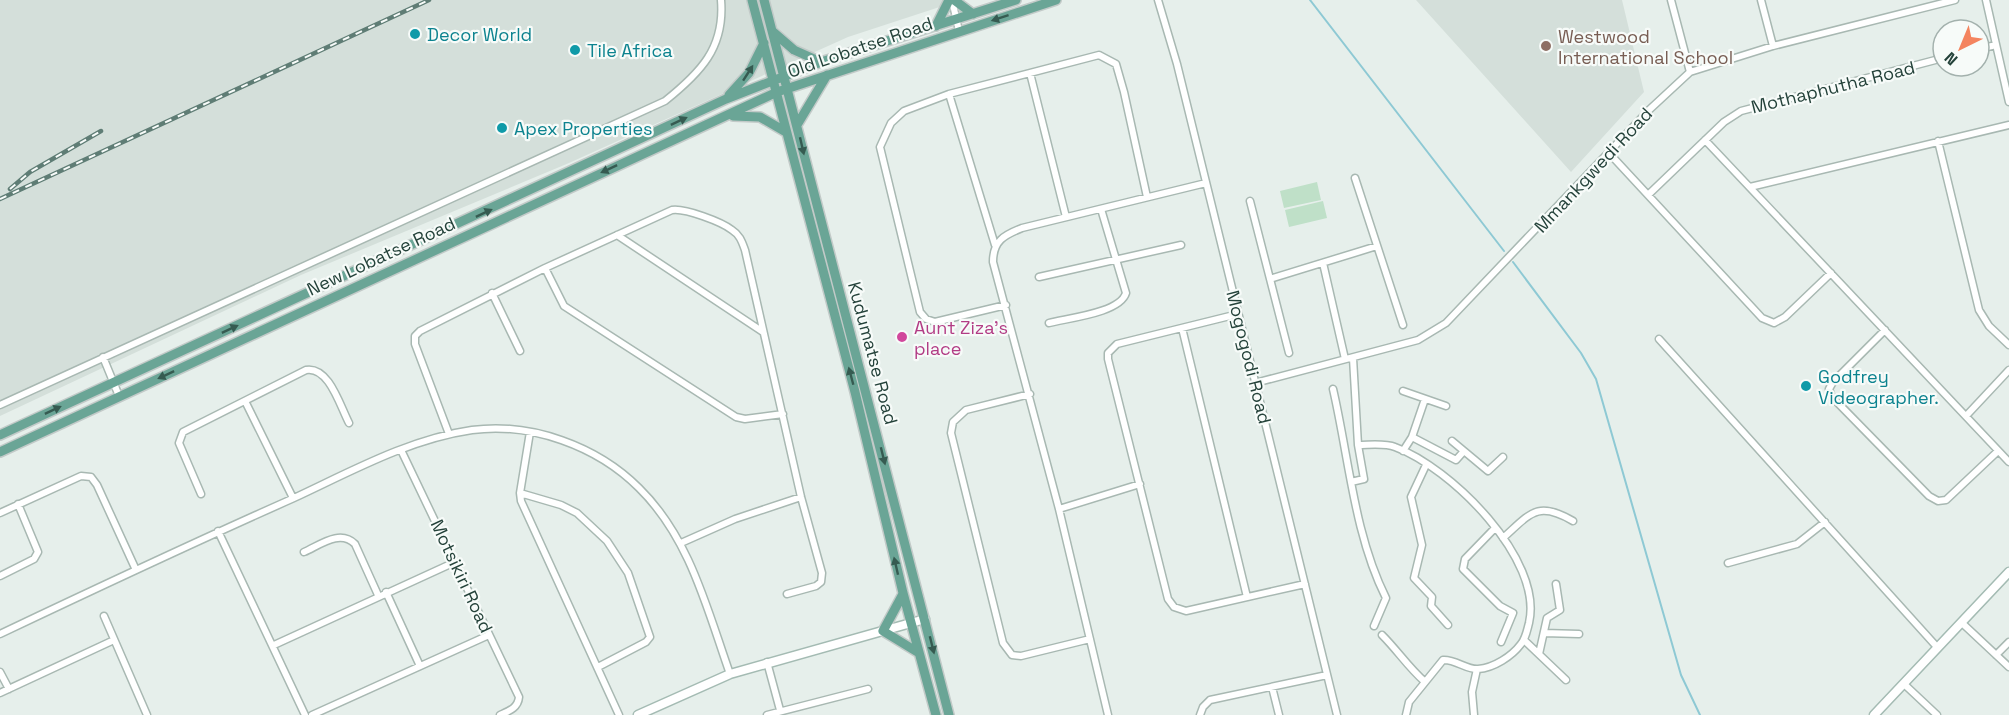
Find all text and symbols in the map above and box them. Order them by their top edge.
street label: Old Lobatse Road [784,11,936,83]
one-way arrow [991,14,1009,23]
north arrow [1931,18,1991,78]
place label: Decor World [427,23,532,46]
place label: Westwood International School [1558,25,1733,69]
marker: Decor World [408,27,422,41]
place label: Tile Africa [587,39,673,62]
marker: Westwood International School [1539,39,1553,53]
marker: Tile Africa [568,43,582,57]
text: N [1940,47,1962,70]
street label: Mothaphutha Road [1749,56,1917,118]
one-way arrow [742,65,753,81]
street label: Mmankgwedi Road [1529,103,1657,237]
one-way arrow [671,116,688,125]
place label: Apex Properties [514,117,653,140]
marker: Apex Properties [495,121,509,135]
one-way arrow [797,136,807,155]
one-way arrow [601,165,618,174]
one-way arrow [475,208,492,217]
street label: New Lobatse Road [303,212,459,300]
street label: Kudumatse Road [843,279,903,427]
street label: Mogogodi Road [1221,288,1277,426]
place label: Aunt Ziza's place [914,316,1008,360]
one-way arrow [222,324,240,334]
marker: Aunt Ziza's place [895,330,909,344]
place label: Godfrey Videographer. [1818,365,1939,409]
one-way arrow [846,367,855,385]
one-way arrow [157,370,174,379]
marker: Godfrey Videographer. [1799,379,1813,393]
one-way arrow [45,406,62,415]
one-way arrow [879,447,889,465]
street label: Motsikiri Road [426,516,498,636]
one-way arrow [891,557,901,575]
one-way arrow [927,636,937,654]

